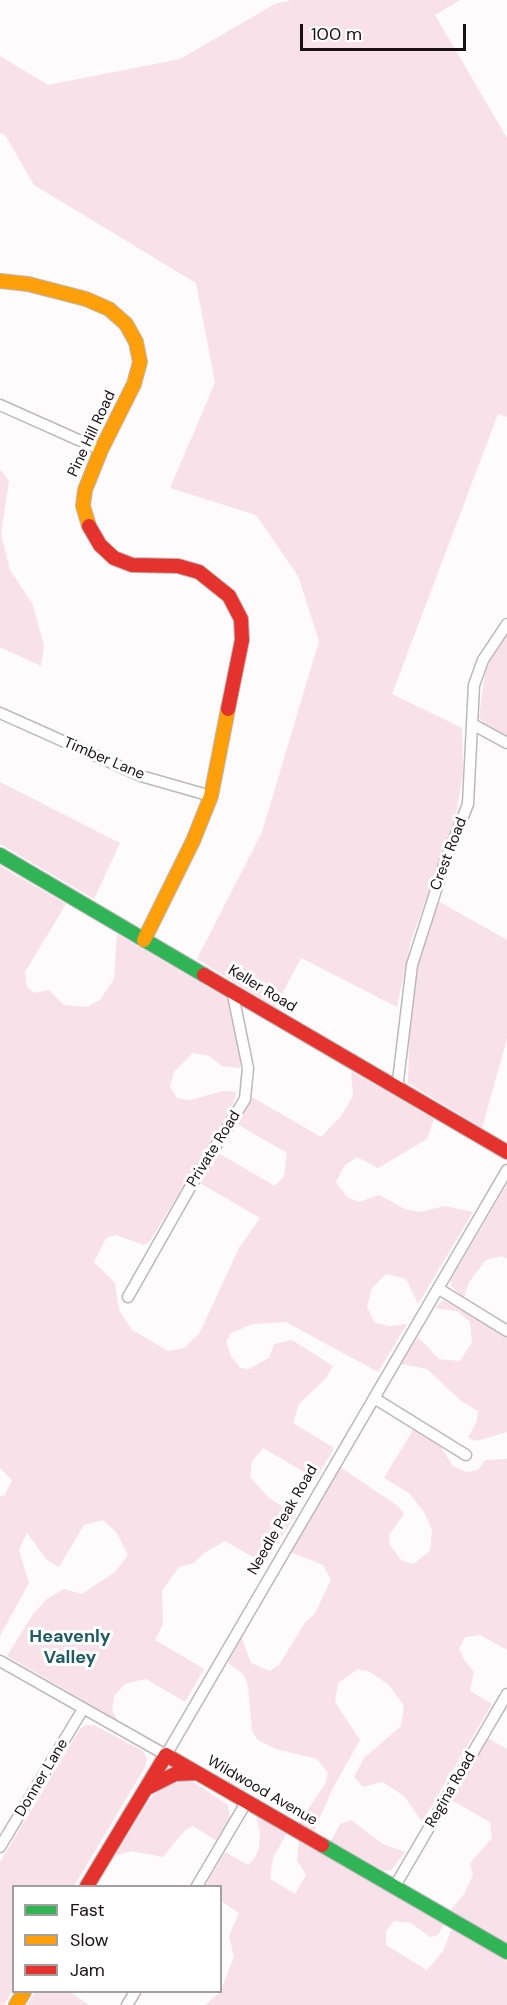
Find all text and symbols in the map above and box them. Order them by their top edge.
scale bar [303,12,470,50]
text: 100 m [311,22,362,46]
street label: Pine Hill Road [64,388,120,480]
street label: Timber Lane [61,734,147,784]
street label: Crest Road [427,815,471,893]
street label: Keller Road [225,962,299,1016]
street label: Private Road [183,1108,245,1190]
street label: Needle Peak Road [244,1462,322,1578]
district label: Heavenly Valley [29,1626,111,1668]
street label: Donner Lane [12,1736,72,1820]
street label: Regina Road [422,1749,480,1831]
street label: Wildwood Avenue [204,1752,320,1830]
legend [12,1885,222,1993]
text: Fast [70,1898,105,1922]
text: Slow [70,1928,109,1952]
text: Jam [70,1958,105,1982]

